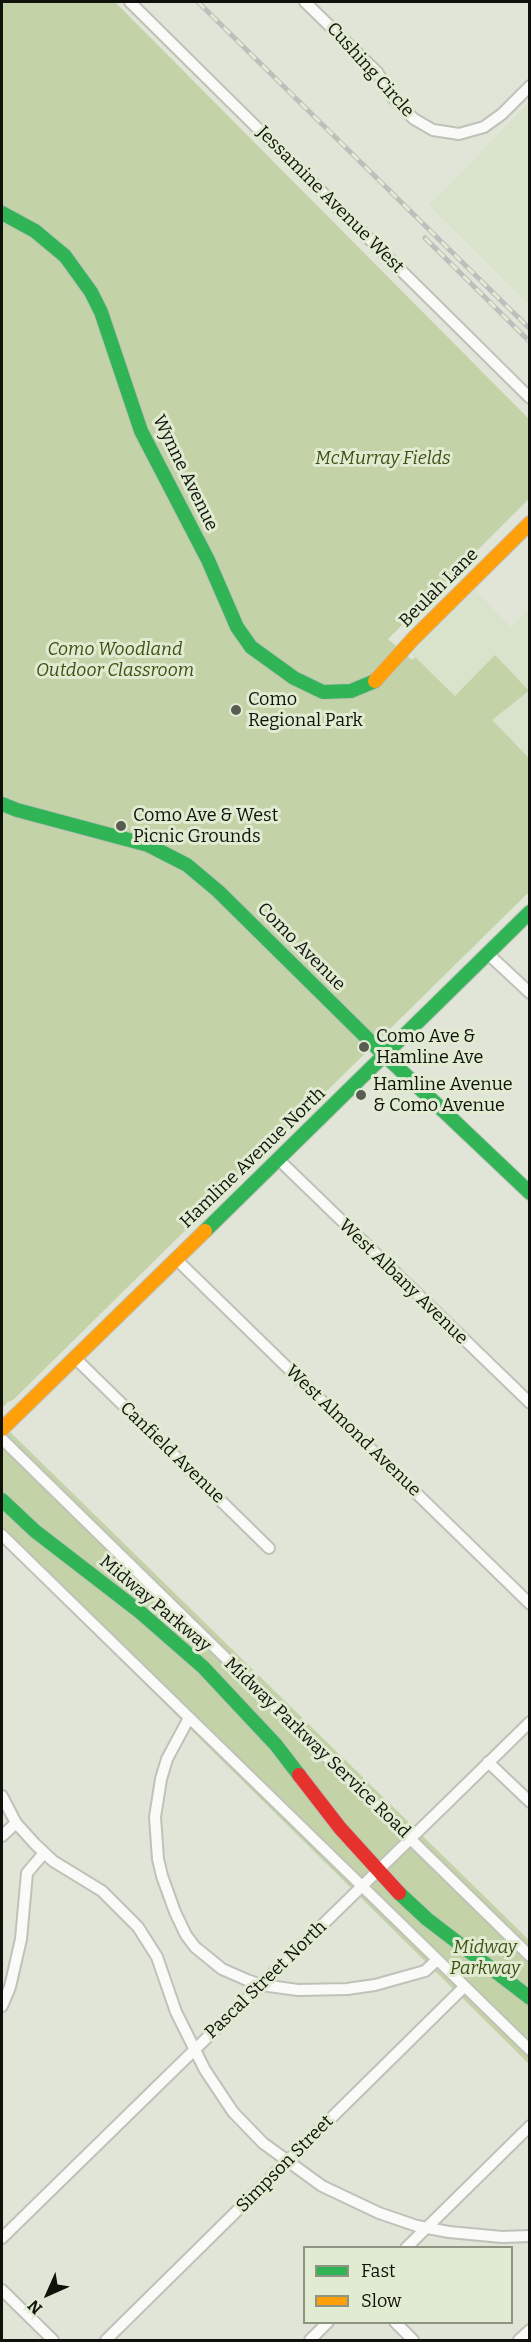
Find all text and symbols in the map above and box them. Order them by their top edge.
street label: Cushing Circle [322,18,418,122]
street label: Jessamine Avenue West [252,122,408,278]
street label: Wynne Avenue [148,412,222,534]
park label: McMurray Fields [315,448,451,470]
street label: Beulah Lane [395,544,483,632]
park label: Como Woodland Outdoor Classroom [36,639,194,682]
place label: Como Regional Park [248,689,363,732]
marker: Como Regional Park [229,703,243,717]
place label: Como Ave & West Picnic Grounds [133,805,278,848]
marker: Como Ave & West Picnic Grounds [114,819,128,833]
street label: Como Avenue [252,898,350,996]
place label: Como Ave & Hamline Ave [376,1026,483,1068]
marker: Como Ave & Hamline Ave [357,1040,371,1054]
place label: Hamline Avenue & Como Avenue [373,1074,513,1116]
street label: Hamline Avenue North [176,1083,330,1233]
marker: Hamline Avenue & Como Avenue [354,1088,368,1102]
street label: West Albany Avenue [334,1215,472,1349]
street label: West Almond Avenue [281,1361,425,1501]
street label: Canfield Avenue [115,1398,229,1508]
street label: Midway Parkway [95,1551,215,1657]
street label: Midway Parkway Service Road [219,1653,415,1843]
street label: Pascal Street North [201,1916,331,2044]
park label: Midway Parkway [450,1937,520,1980]
street label: Simpson Street [232,2111,338,2217]
legend [303,2246,513,2324]
text: Fast [361,2260,396,2282]
north arrow [18,2264,78,2324]
text: Slow [361,2290,401,2312]
text: N [24,2296,46,2318]

